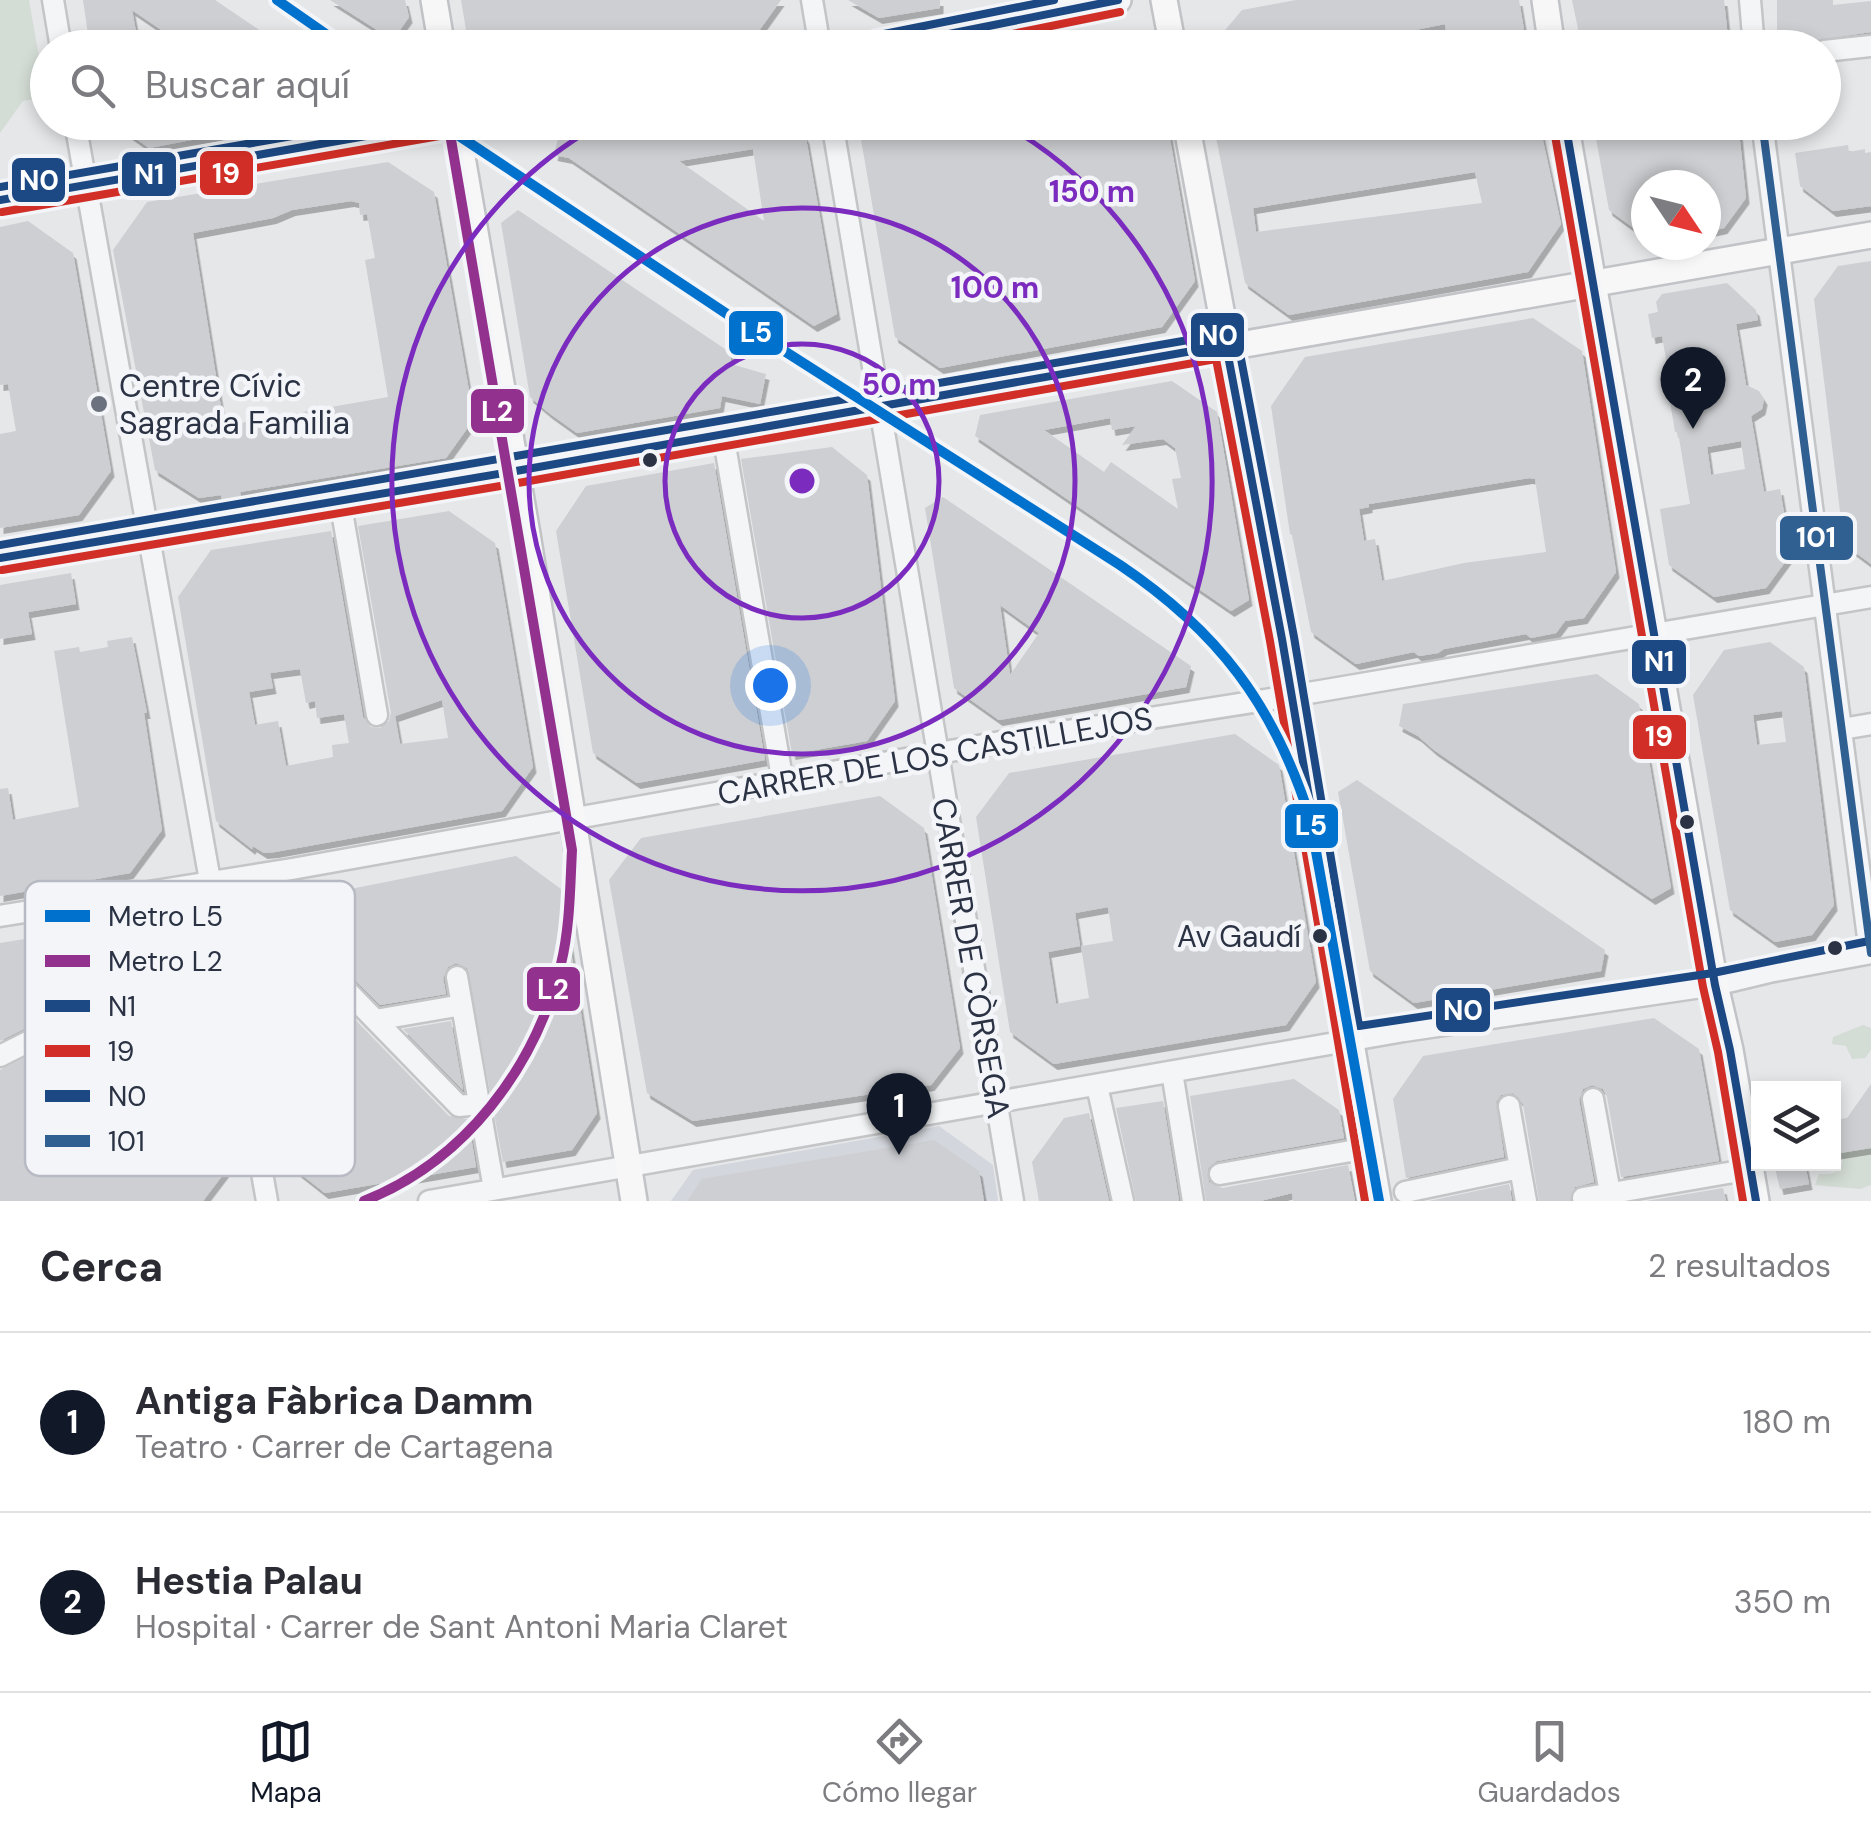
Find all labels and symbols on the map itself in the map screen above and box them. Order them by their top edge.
line badge: 19 [198,149,255,197]
line badge: N1 [120,150,178,198]
text: 19 [212,155,240,192]
line badge: N0 [10,156,67,204]
text: N1 [134,156,164,193]
text: N0 [19,162,59,199]
north arrow [1631,170,1721,260]
text: 150 m [1049,172,1135,211]
text: 100 m [951,268,1039,307]
line badge: L5 [727,309,785,357]
line badge: N0 [1189,311,1246,359]
text: L5 [740,314,772,351]
text: N0 [1198,317,1238,354]
pin: 2 [1660,346,1726,429]
place label: Centre Cívic Sagrada Familia [119,365,350,444]
text: 50 m [861,365,937,404]
line badge: L2 [469,387,526,435]
marker: Centre Cívic Sagrada Familia [88,393,110,415]
text: L2 [481,393,513,430]
unlabelled marker [640,450,660,470]
centre of rings [784,463,820,499]
line badge: 101 [1778,514,1855,562]
text: 101 [1796,519,1836,556]
line badge: N1 [1630,638,1688,686]
text: N1 [1644,643,1674,680]
your location [745,660,796,711]
street label: CARRER DE LOS CASTILLEJOS [714,697,1156,815]
line badge: 19 [1631,713,1688,761]
text: 19 [1645,718,1673,755]
street label: CARRER DE CÒRSEGA [922,794,1020,1122]
line badge: L5 [1283,802,1340,850]
text: L5 [1295,807,1327,844]
unlabelled marker [1677,812,1697,832]
legend [25,881,355,1176]
text: Metro L5 [108,898,223,935]
place label: Av Gaudí [1177,917,1301,956]
marker: Av Gaudí [1310,926,1330,946]
unlabelled marker [1825,938,1845,958]
text: Metro L2 [108,943,223,980]
line badge: L2 [525,965,582,1013]
text: L2 [537,971,569,1008]
line badge: N0 [1434,986,1492,1034]
text: N1 [108,988,136,1025]
text: N0 [1443,992,1483,1029]
text: 19 [108,1033,134,1070]
pin: 1 [866,1072,932,1155]
text: N0 [108,1078,147,1115]
text: 101 [108,1123,145,1160]

